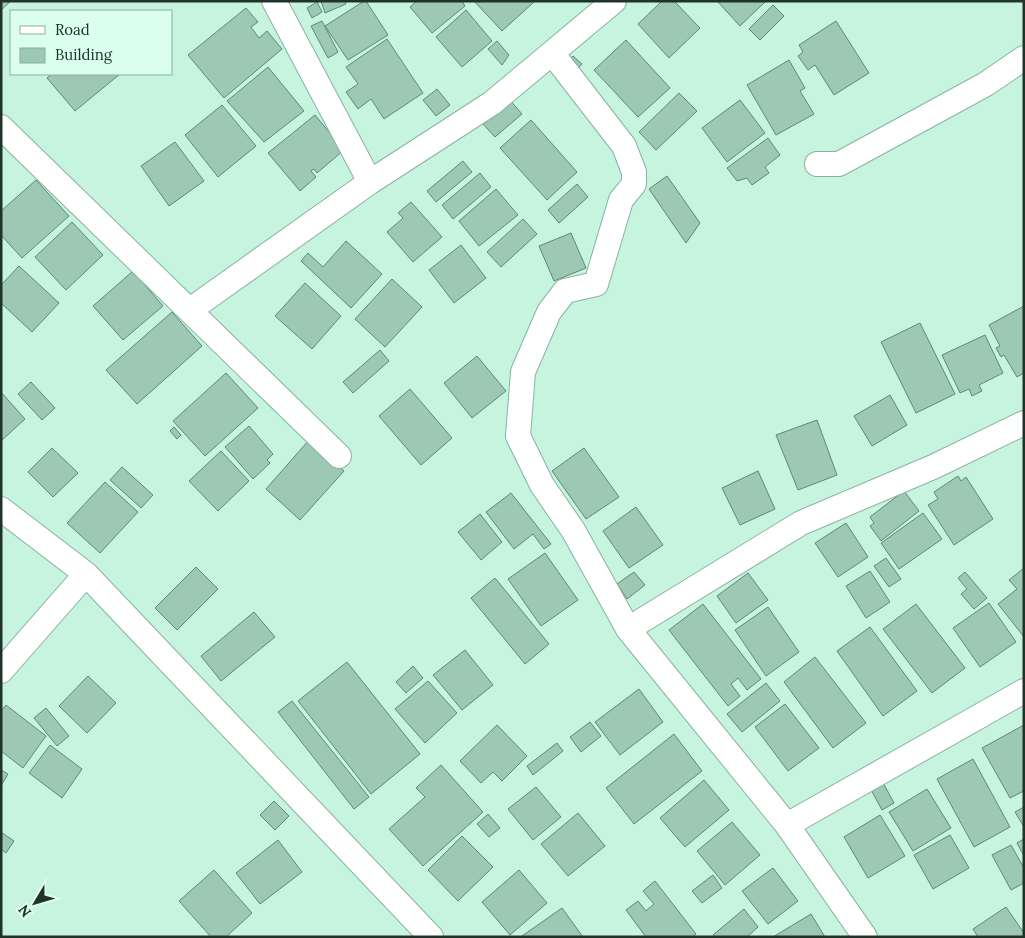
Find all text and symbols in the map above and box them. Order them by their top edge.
legend [10,10,172,75]
text: Road [55,20,90,39]
text: Building [55,45,113,64]
north arrow [10,878,60,928]
text: N [14,901,35,921]

